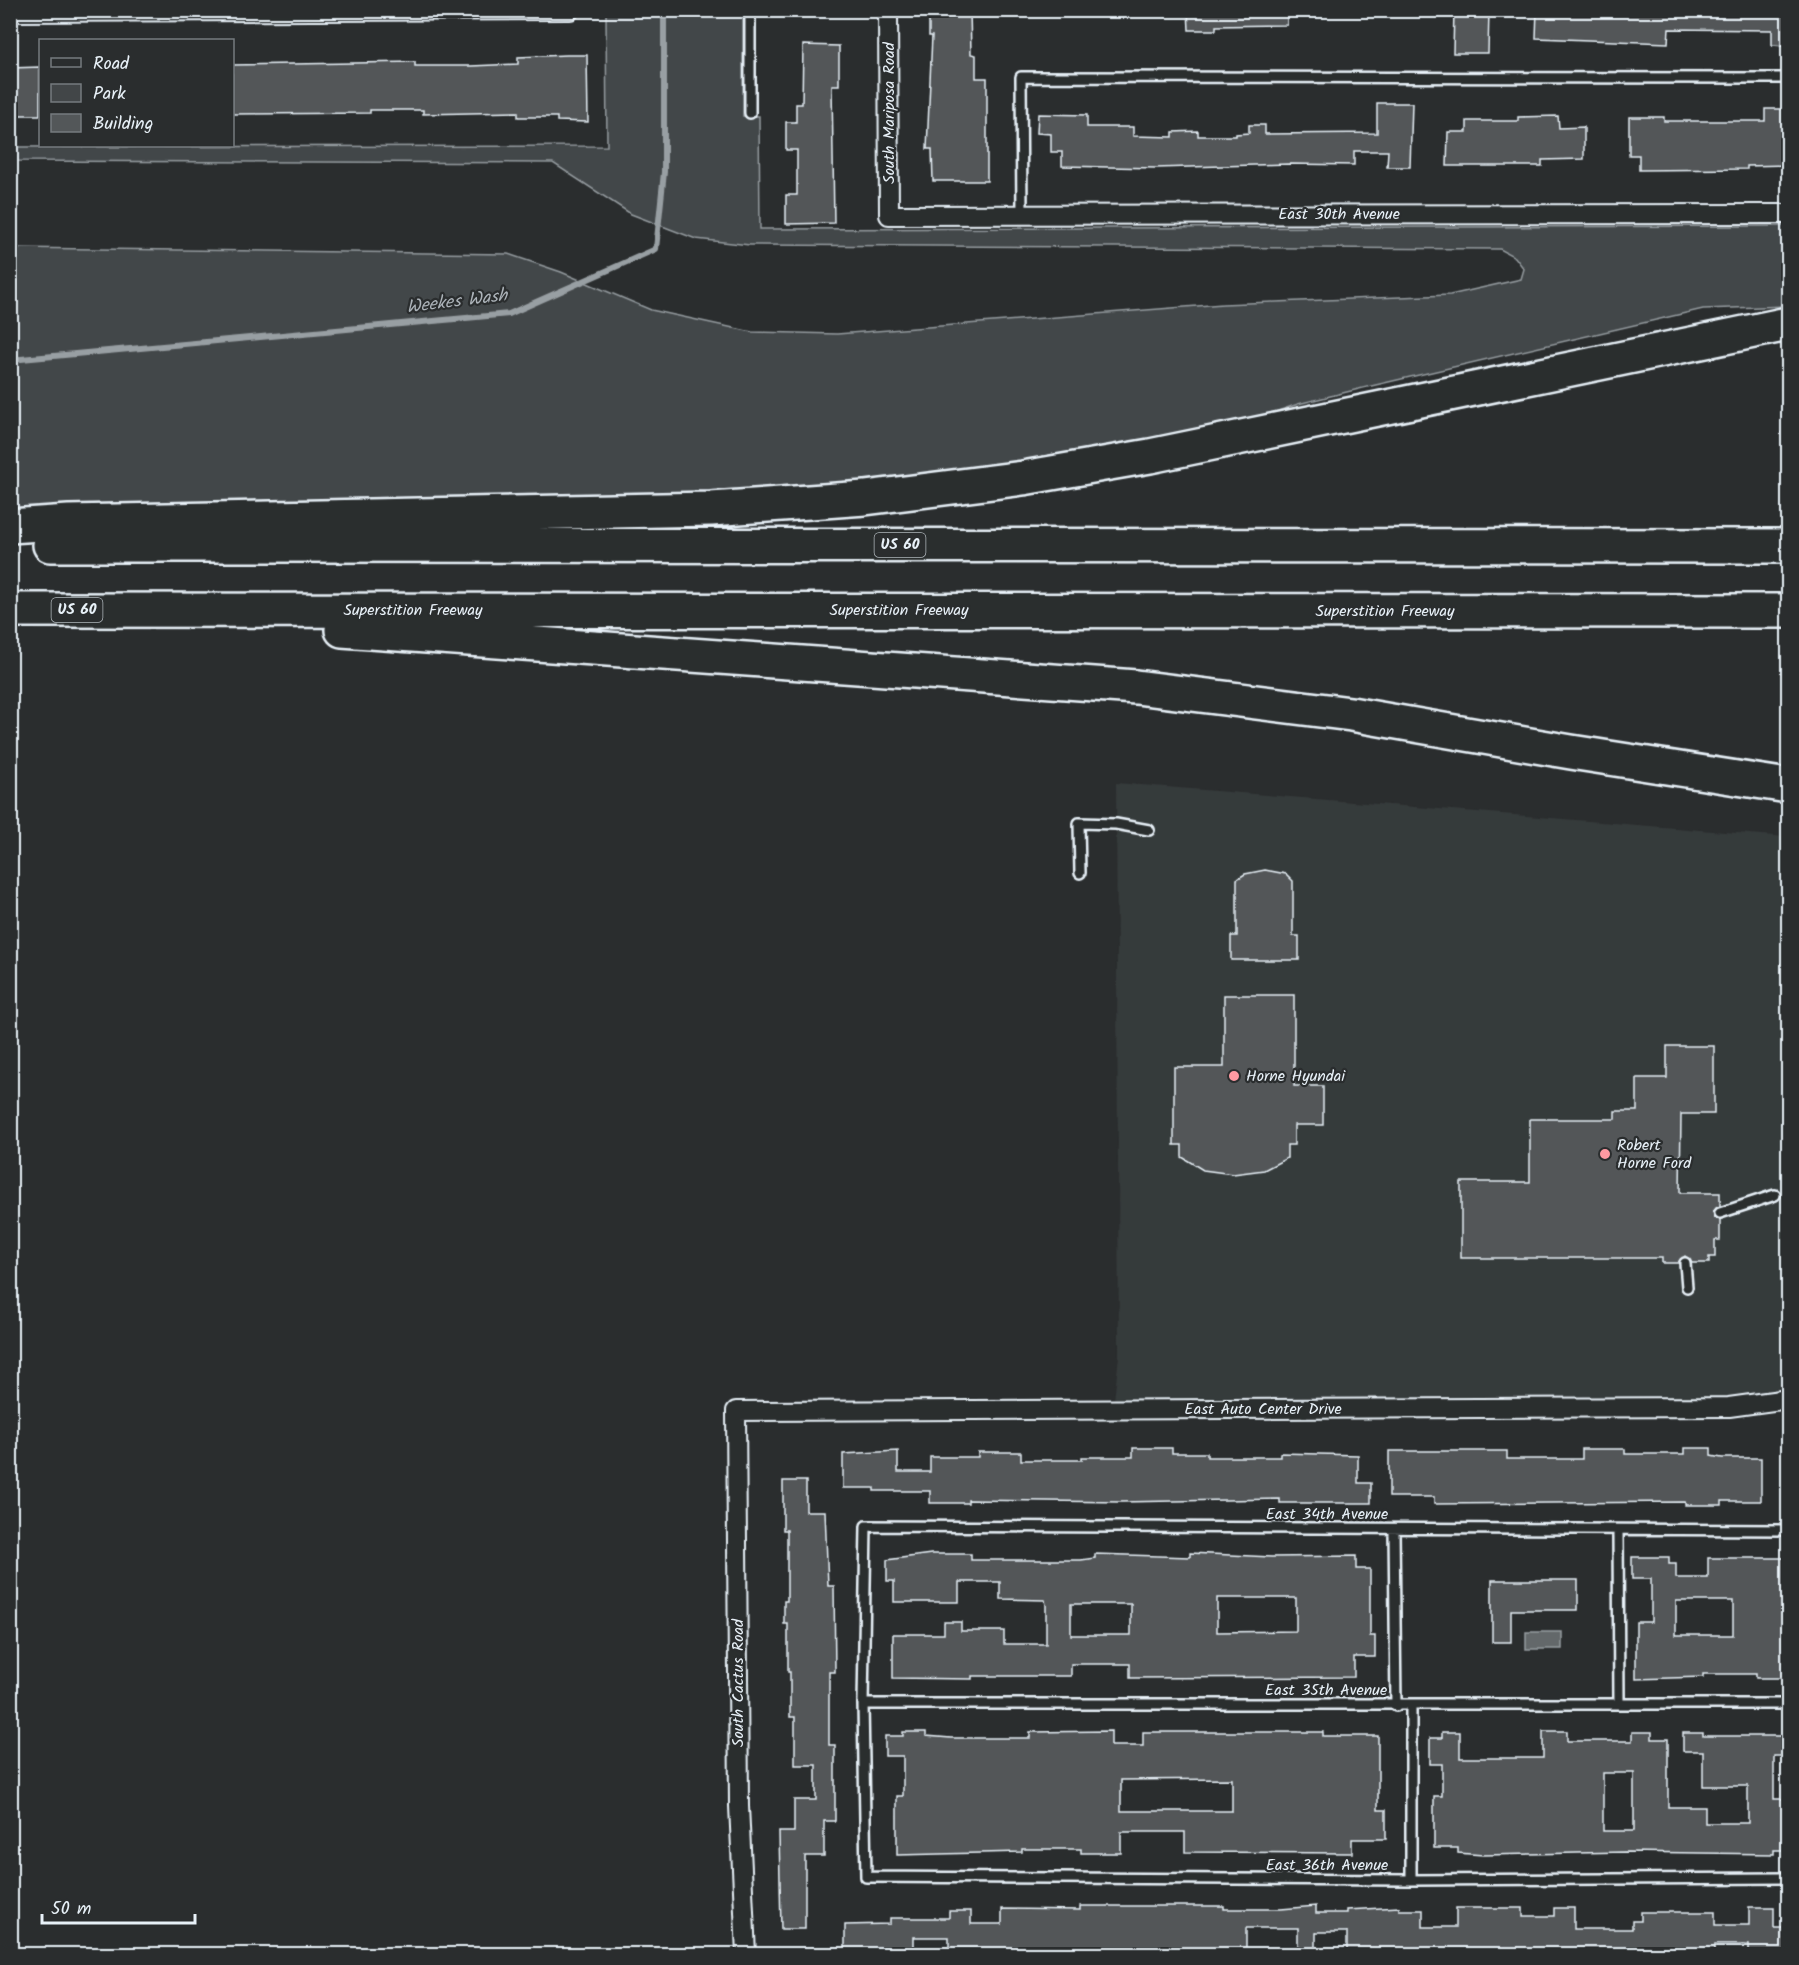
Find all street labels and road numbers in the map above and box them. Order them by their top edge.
street label: South Mariposa Road [877,41,902,184]
street label: East 30th Avenue [1278,202,1400,227]
road number: US 60 [874,533,926,557]
road number: US 60 [52,598,103,622]
street label: Superstition Freeway [343,598,483,623]
street label: Superstition Freeway [829,598,969,623]
street label: Superstition Freeway [1315,599,1455,624]
street label: East Auto Center Drive [1184,1397,1342,1422]
street label: East 34th Avenue [1266,1502,1388,1527]
street label: South Cactus Road [726,1618,751,1747]
street label: East 35th Avenue [1265,1678,1387,1703]
street label: East 36th Avenue [1266,1853,1388,1878]

